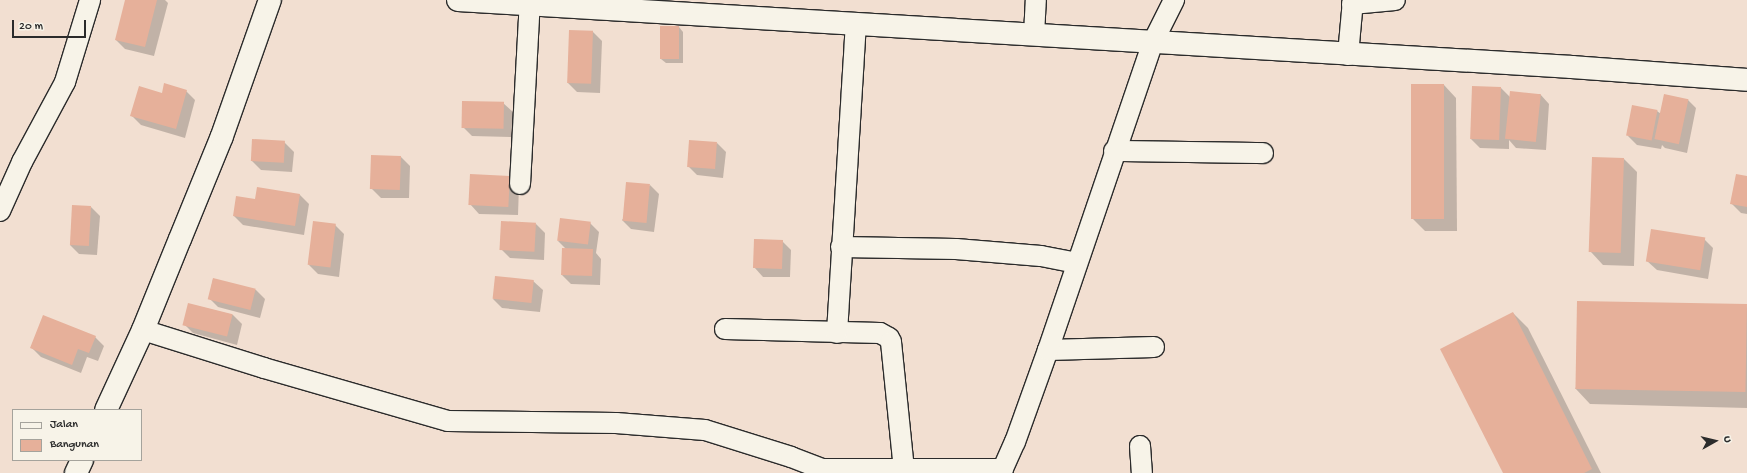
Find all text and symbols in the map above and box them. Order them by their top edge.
scale bar [14,12,88,38]
text: 20 m [19,20,43,34]
legend [12,409,142,461]
text: Jalan [50,418,78,432]
north arrow [1695,421,1735,461]
text: U [1720,435,1733,443]
text: Bangunan [50,438,99,452]

